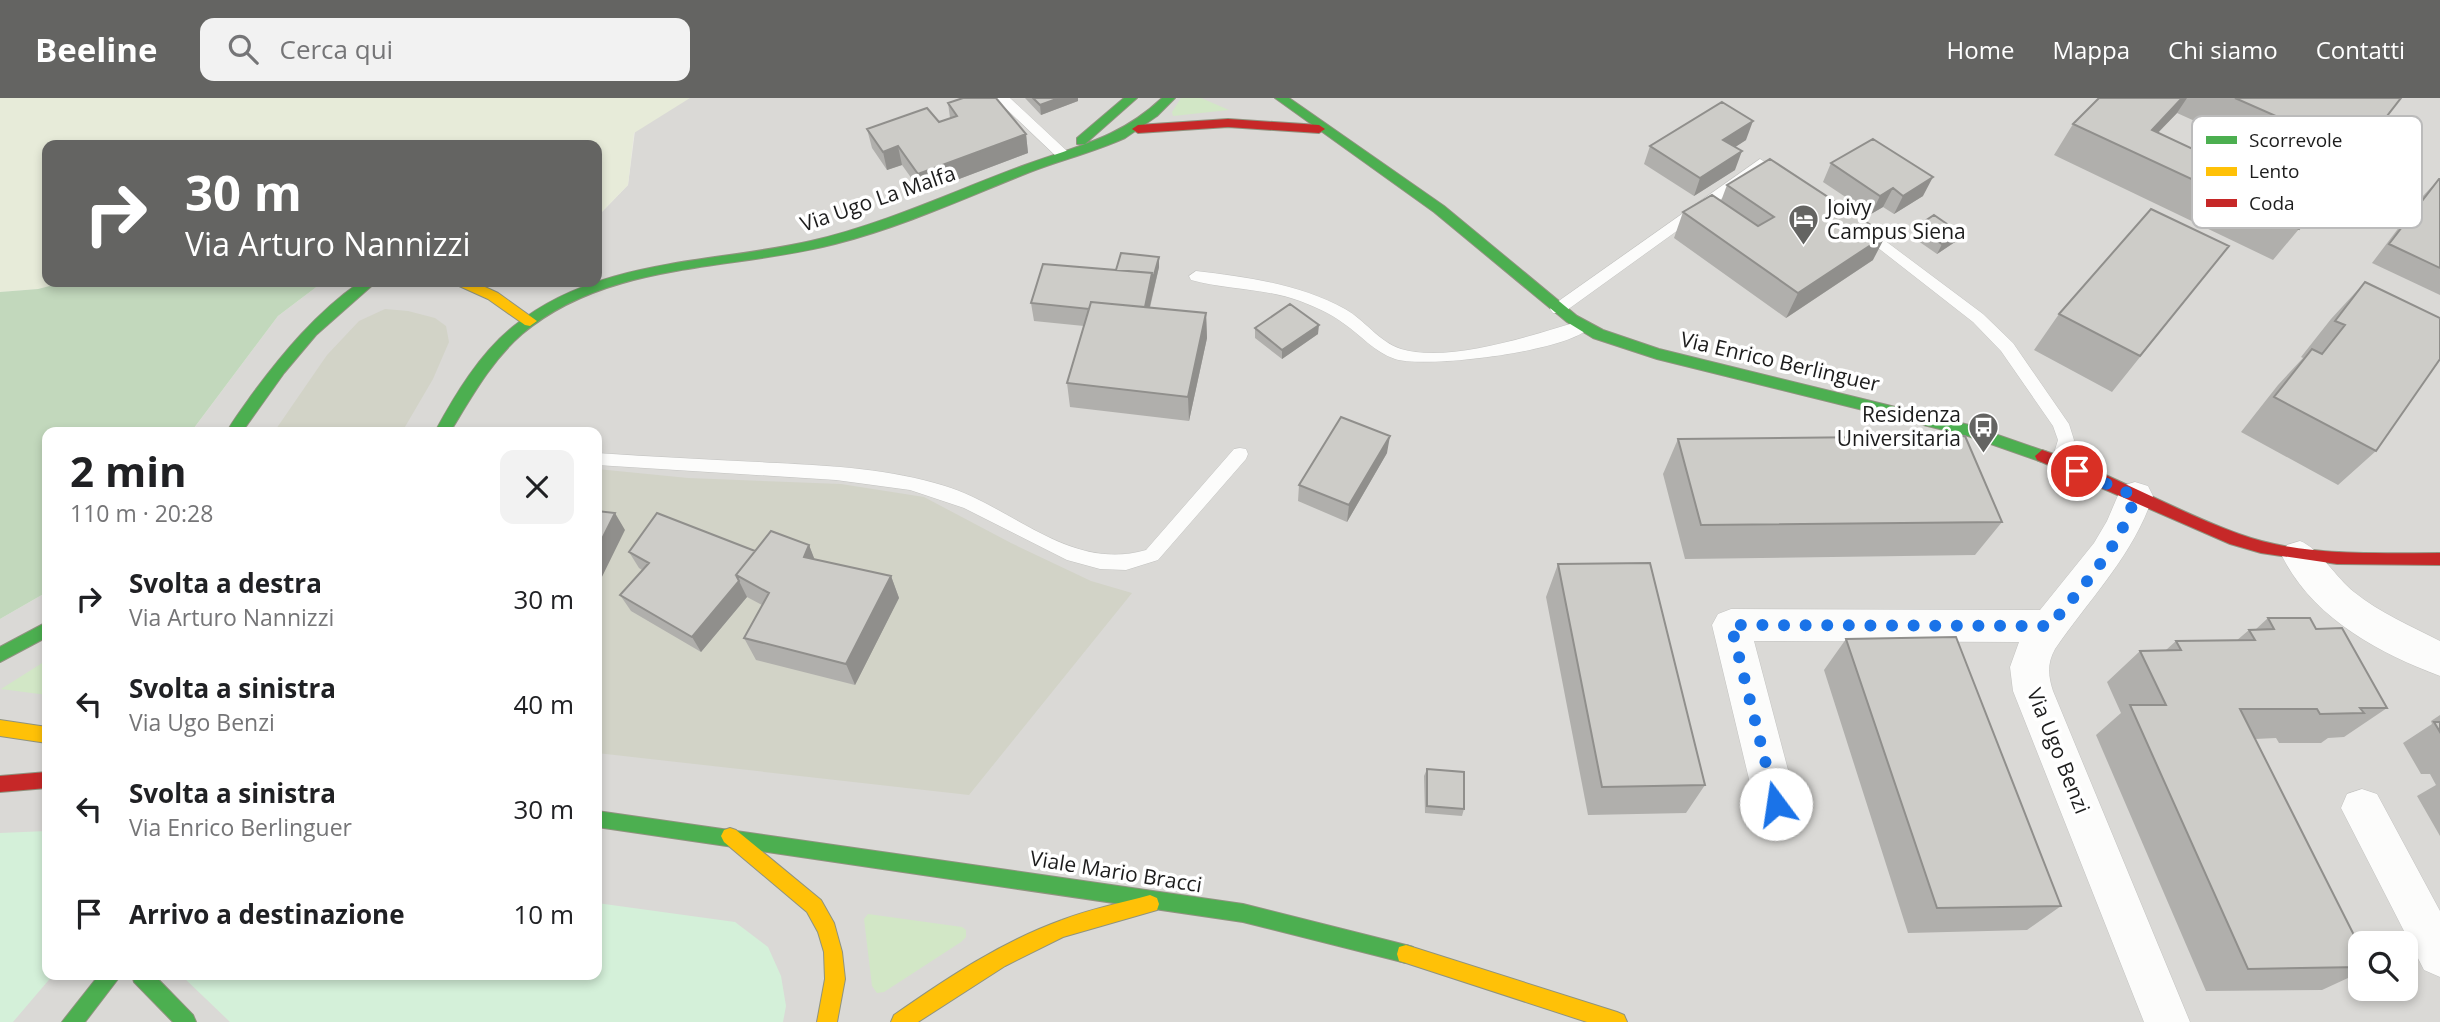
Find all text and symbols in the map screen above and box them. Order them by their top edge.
search box [200,18,690,81]
text: Beeline [35,27,158,72]
icon: search [224,30,262,68]
text: Cerca qui [280,31,393,67]
text: Home [1947,33,2014,66]
text: Mappa [2052,33,2130,66]
text: Chi siamo [2168,33,2278,66]
text: Contatti [2316,33,2405,66]
legend [2192,116,2422,228]
text: Scorrevole [2249,127,2343,153]
street label: Via Ugo La Malfa [796,158,959,238]
text: Lento [2249,158,2299,184]
text: 30 m [185,159,302,225]
icon: right [70,168,161,259]
text: Coda [2249,190,2295,216]
place label: Joivy Campus Siena [1825,193,1966,245]
hotel icon: Joivy Campus Siena [1787,203,1821,247]
text: Via Arturo Nannizzi [185,222,471,265]
street label: Via Enrico Berlinguer [1678,324,1883,398]
place label: Residenza Universitaria [1837,400,1961,452]
bus stop icon: Residenza Universitaria [1967,410,2001,454]
pin [2047,441,2107,501]
text: 2 min [70,442,187,499]
button: close [500,450,574,524]
icon: arrive [2058,452,2096,490]
text: 110 m · 20:28 [70,497,213,529]
text: Svolta a destra [129,565,322,601]
icon: right [70,580,108,618]
text: 30 m [513,581,574,617]
text: Via Arturo Nannizzi [129,601,334,633]
text: Svolta a sinistra [129,670,336,706]
street label: Via Ugo Benzi [2021,684,2097,818]
icon: left [70,685,108,723]
text: 40 m [513,686,574,722]
text: Via Ugo Benzi [129,706,275,738]
position arrow [1739,767,1813,841]
text: Svolta a sinistra [129,775,336,811]
icon: left [70,790,108,828]
text: 30 m [513,791,574,827]
text: Via Enrico Berlinguer [129,811,352,843]
street label: Viale Mario Bracci [1028,844,1204,898]
icon: arrive [70,895,108,933]
text: Arrivo a destinazione [129,896,405,932]
text: 10 m [513,896,574,932]
map controls [2348,931,2418,1001]
button: search [2348,931,2418,1001]

